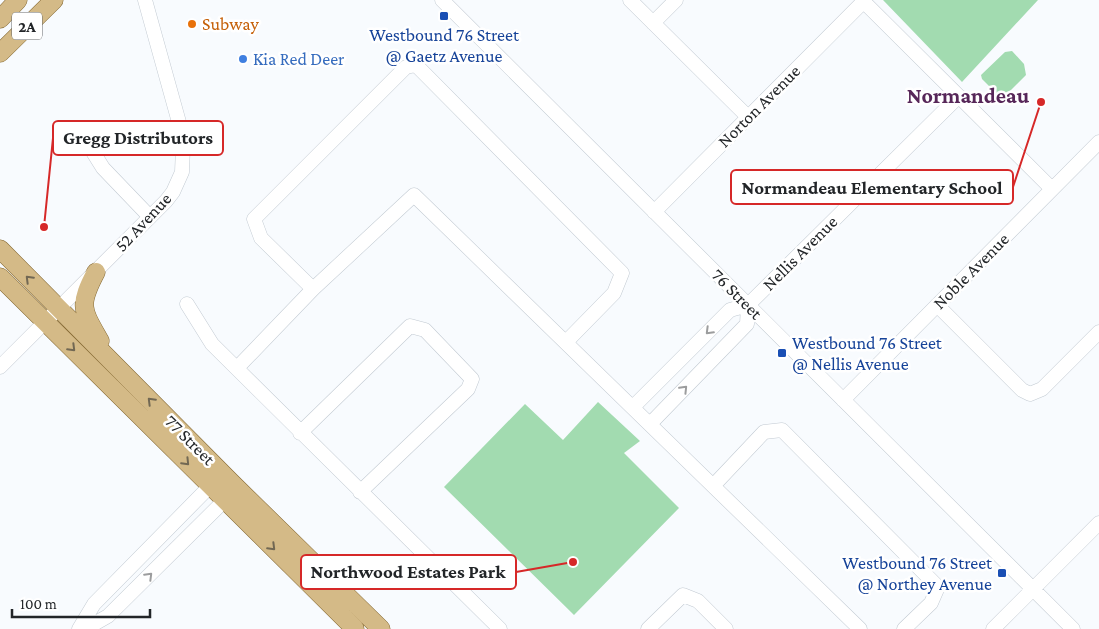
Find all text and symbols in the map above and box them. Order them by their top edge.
marker: Westbound 76 Street @ Gaetz Avenue [438,10,450,22]
road number: 2A [12,12,42,40]
place label: Subway [202,14,260,34]
marker: Subway [186,18,198,30]
place label: Westbound 76 Street @ Gaetz Avenue [369,25,520,66]
place label: Kia Red Deer [253,49,345,69]
marker: Kia Red Deer [237,53,249,65]
street label: Norton Avenue [714,61,804,151]
district label: Normandeau [907,83,1030,108]
callout: Gregg Distributors [53,121,223,155]
text: Gregg Distributors [63,127,213,148]
callout: Normandeau Elementary School [731,170,1013,204]
text: Normandeau Elementary School [741,177,1003,198]
street label: 52 Avenue [111,188,175,256]
street label: Nellis Avenue [759,211,842,294]
street label: Noble Avenue [929,229,1013,313]
street label: 76 Street [708,265,767,324]
one-way arrow [26,276,35,285]
one-way arrow [706,325,715,334]
place label: Westbound 76 Street @ Nellis Avenue [792,333,943,374]
one-way arrow [66,342,75,351]
marker: Westbound 76 Street @ Nellis Avenue [776,347,788,359]
one-way arrow [678,386,687,395]
one-way arrow [148,398,157,407]
street label: 77 Street [161,411,220,470]
one-way arrow [180,456,189,465]
one-way arrow [266,541,275,550]
place label: Westbound 76 Street @ Northey Avenue [842,553,993,594]
callout: Northwood Estates Park [301,555,516,589]
text: Northwood Estates Park [310,561,506,582]
marker: Westbound 76 Street @ Northey Avenue [996,567,1008,579]
one-way arrow [143,573,152,582]
scale bar [12,586,150,618]
text: 100 m [20,596,57,612]

